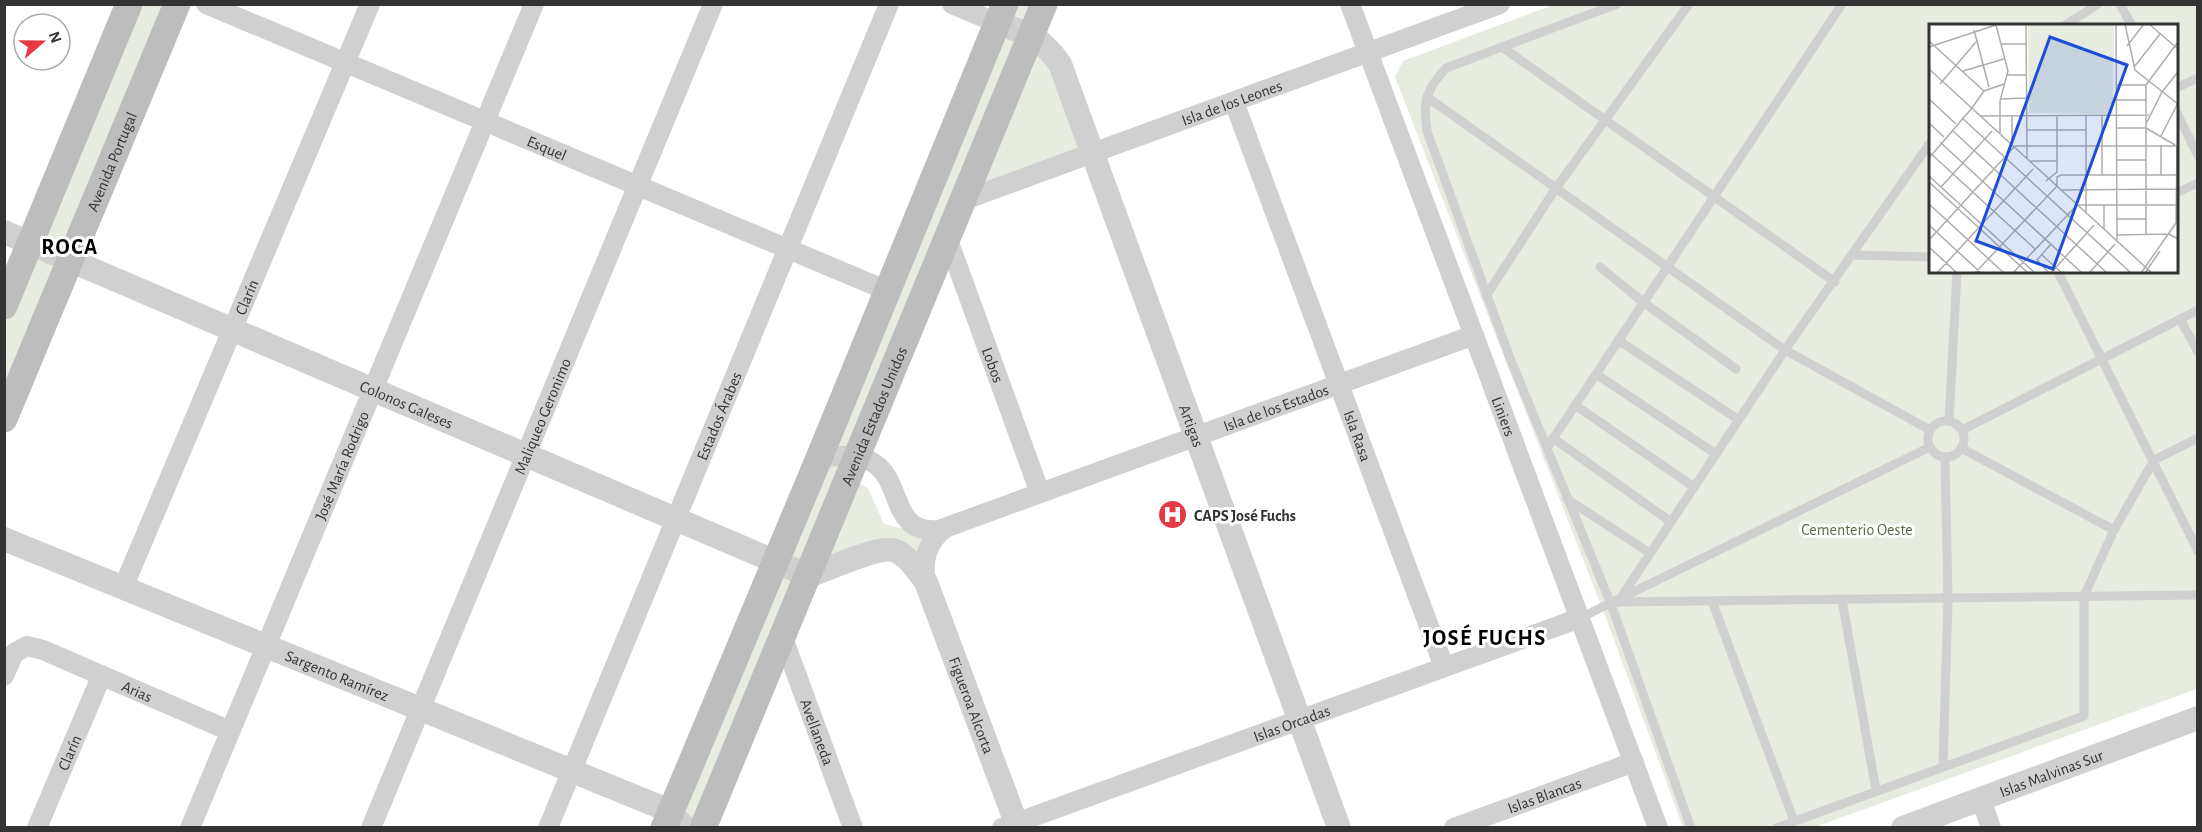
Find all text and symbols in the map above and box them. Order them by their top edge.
north arrow [12,12,72,72]
inset map [1929,24,2178,273]
text: N [46,29,65,45]
street label: Isla de los Leones [1180,77,1284,129]
street label: Avenida Portugal [84,110,140,214]
street label: Esquel [525,133,569,164]
district label: ROCA [41,236,99,258]
street label: Clarín [232,277,262,317]
street label: Avenida Estados Unidos [839,345,910,488]
street label: Lobos [979,345,1006,385]
street label: Maliqueo Geronimo [512,356,574,477]
street label: Estados Árabes [694,370,745,463]
street label: Colonos Galeses [357,378,455,432]
street label: Isla de los Estados [1221,382,1331,435]
street label: Liniers [1488,394,1518,439]
street label: Artigas [1176,402,1206,450]
street label: Isla Rasa [1340,408,1374,464]
street label: José María Rodrigo [313,409,372,523]
hospital icon: CAPS José Fuchs [1157,499,1189,531]
place label: CAPS José Fuchs [1194,508,1296,524]
park label: Cementerio Oeste [1801,522,1913,538]
district label: JOSÉ FUCHS [1423,624,1547,649]
street label: Sargento Ramírez [283,648,391,704]
street label: Figueroa Alcorta [946,655,996,756]
street label: Arias [119,678,154,705]
street label: Avellaneda [797,697,836,768]
street label: Islas Orcadas [1251,703,1332,745]
street label: Clarín [55,733,84,773]
street label: Islas Malvinas Sur [1997,747,2106,800]
street label: Islas Blancas [1505,775,1584,817]

